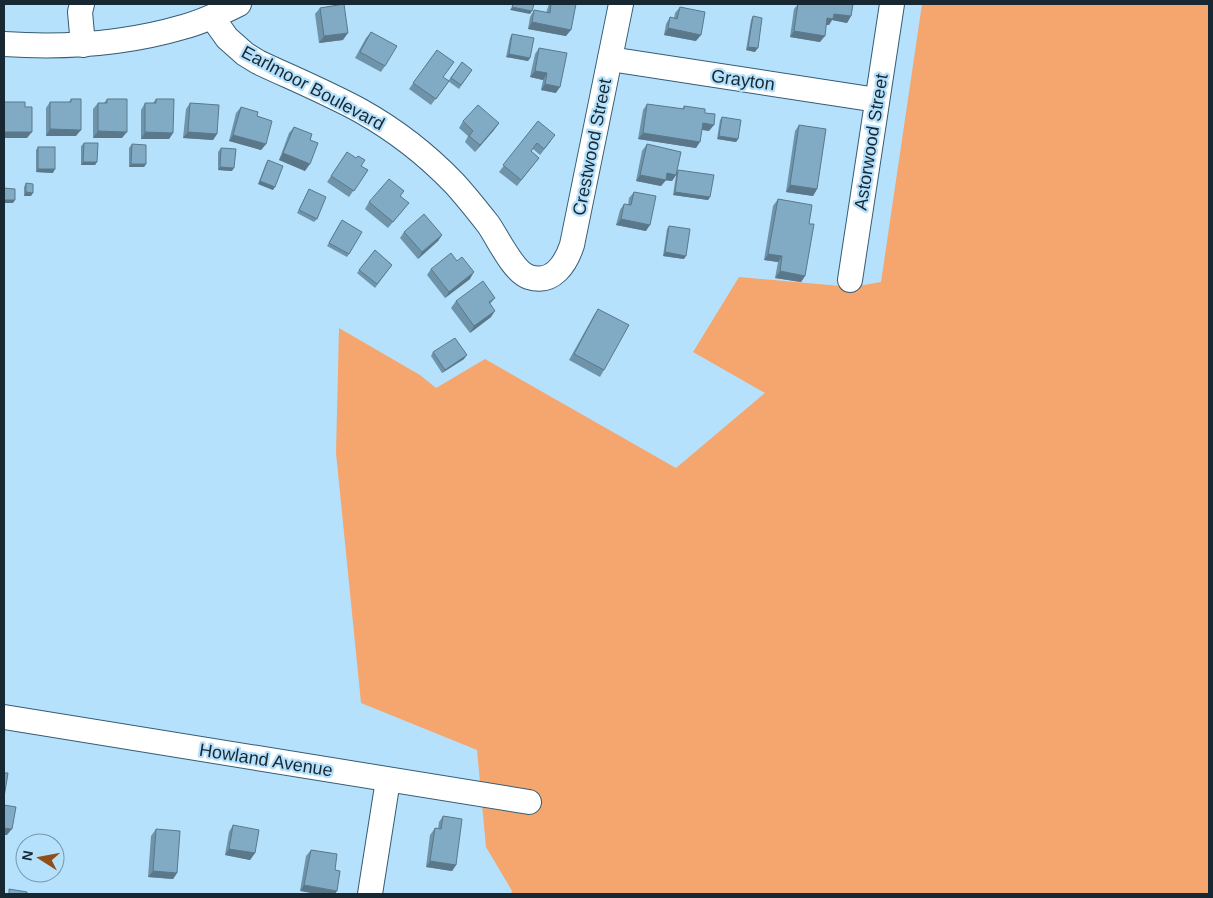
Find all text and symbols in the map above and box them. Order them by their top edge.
street label: Earlmoor Boulevard [238,42,388,134]
street label: Grayton [710,66,776,94]
street label: Astorwood Street [850,72,892,212]
street label: Crestwood Street [569,77,615,217]
street label: Howland Avenue [198,740,334,780]
north arrow [15,833,65,883]
text: N [18,849,36,862]

